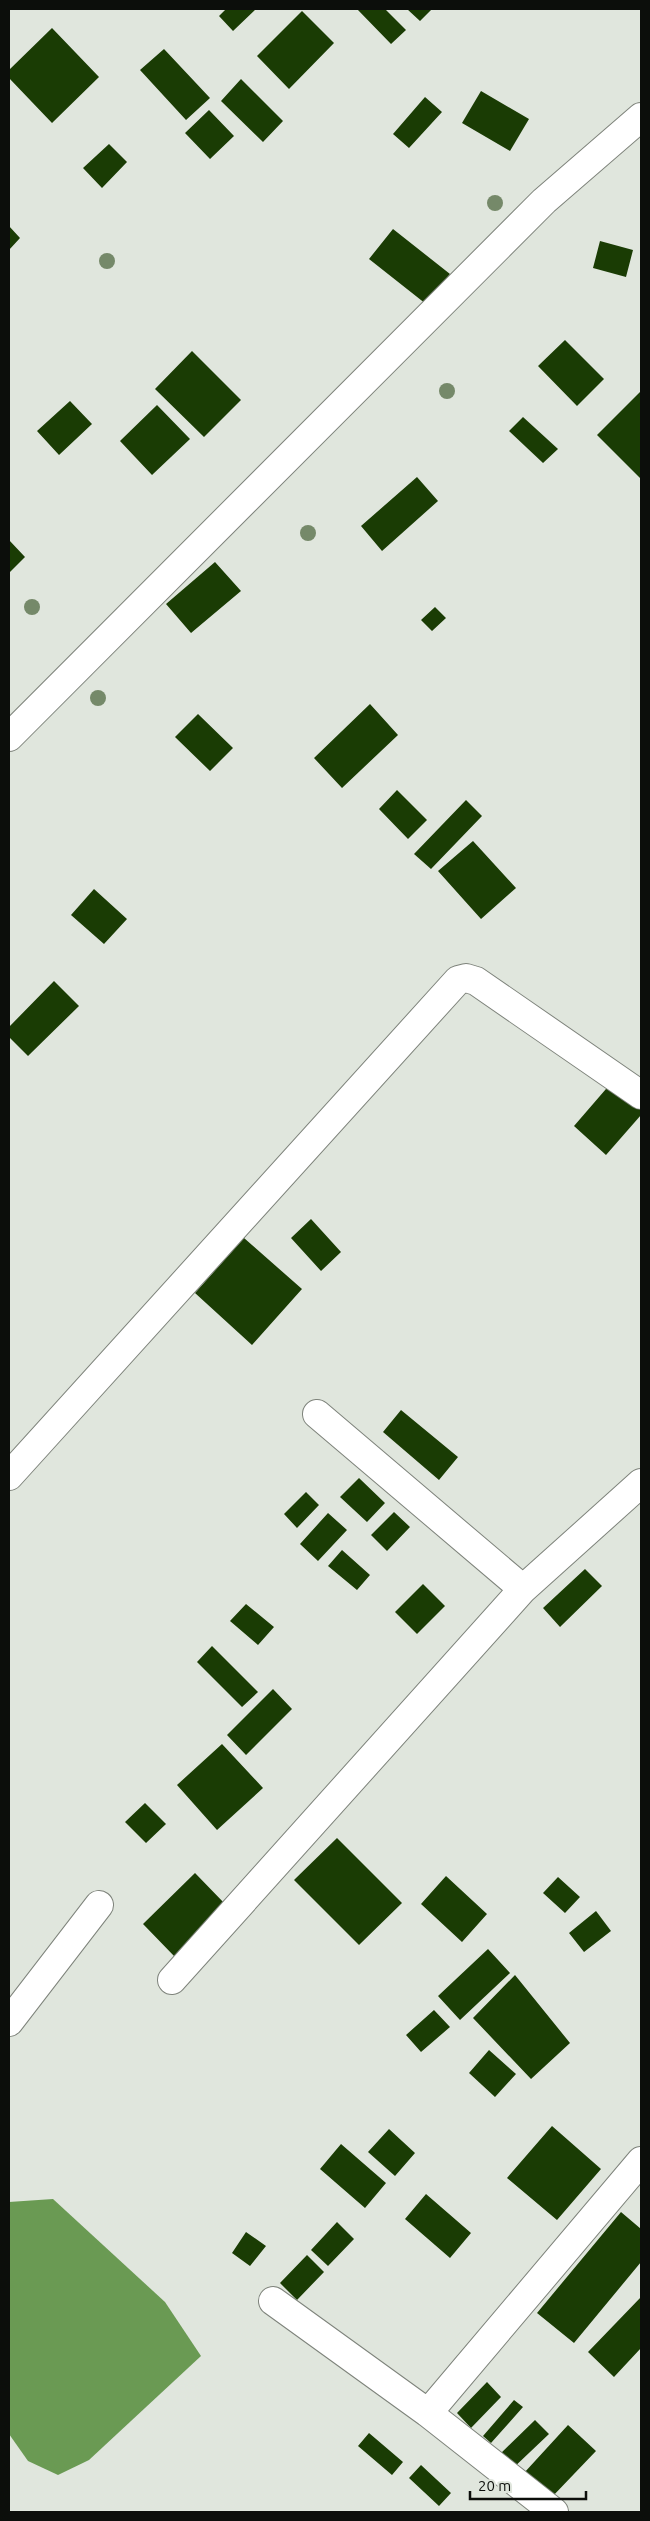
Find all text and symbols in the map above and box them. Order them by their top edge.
scale bar [470,2468,586,2500]
text: 20 m [478,2477,511,2494]

